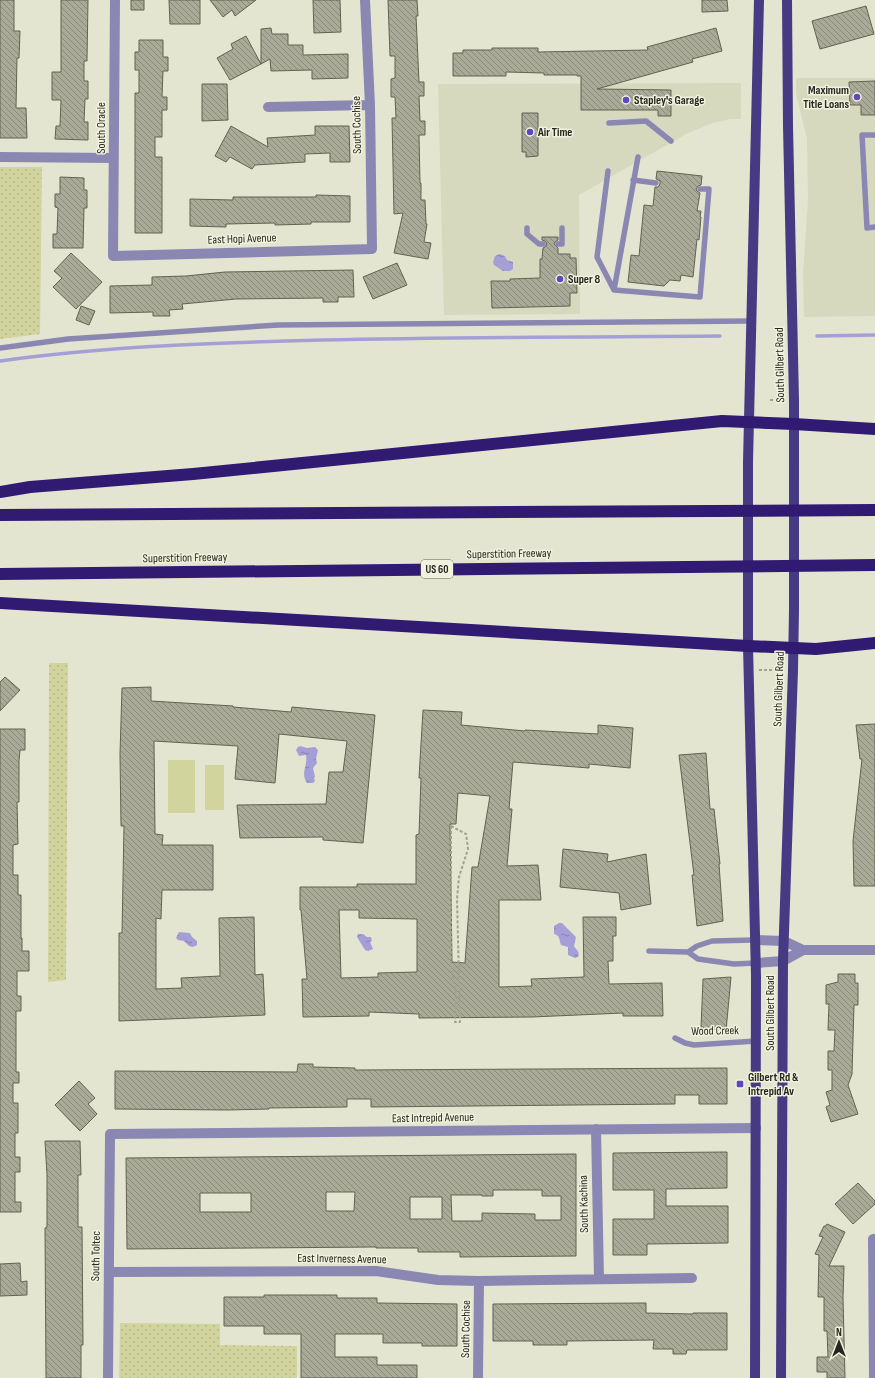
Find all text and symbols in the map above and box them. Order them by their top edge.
place label: Maximum Title Loans [803,83,849,112]
marker: Maximum Title Loans [852,92,862,102]
place label: Stapley's Garage [634,93,704,108]
marker: Stapley's Garage [621,95,631,105]
street label: South Cochise [349,96,365,154]
street label: South Oracle [94,102,109,154]
place label: Air Time [537,125,572,140]
marker: Air Time [525,127,535,137]
street label: East Hopi Avenue [207,230,277,248]
place label: Super 8 [568,272,601,287]
marker: Super 8 [555,274,565,284]
street label: South Gilbert Road [772,327,788,403]
street label: Superstition Freeway [467,546,552,562]
street label: Superstition Freeway [143,550,228,566]
road number: US 60 [421,560,453,578]
street label: South Gilbert Road [770,651,788,727]
street label: South Gilbert Road [763,975,778,1051]
street label: Wood Creek [691,1023,739,1039]
place label: Gilbert Rd & Intrepid Av [748,1070,799,1099]
marker: Gilbert Rd & Intrepid Av [735,1079,745,1089]
street label: East Intrepid Avenue [392,1110,474,1126]
street label: South Kachina [576,1175,592,1233]
street label: South Toltec [88,1231,104,1281]
street label: East Inverness Avenue [297,1251,387,1267]
street label: South Cochise [458,1300,474,1358]
north arrow [819,1322,859,1362]
text: N [836,1326,842,1339]

